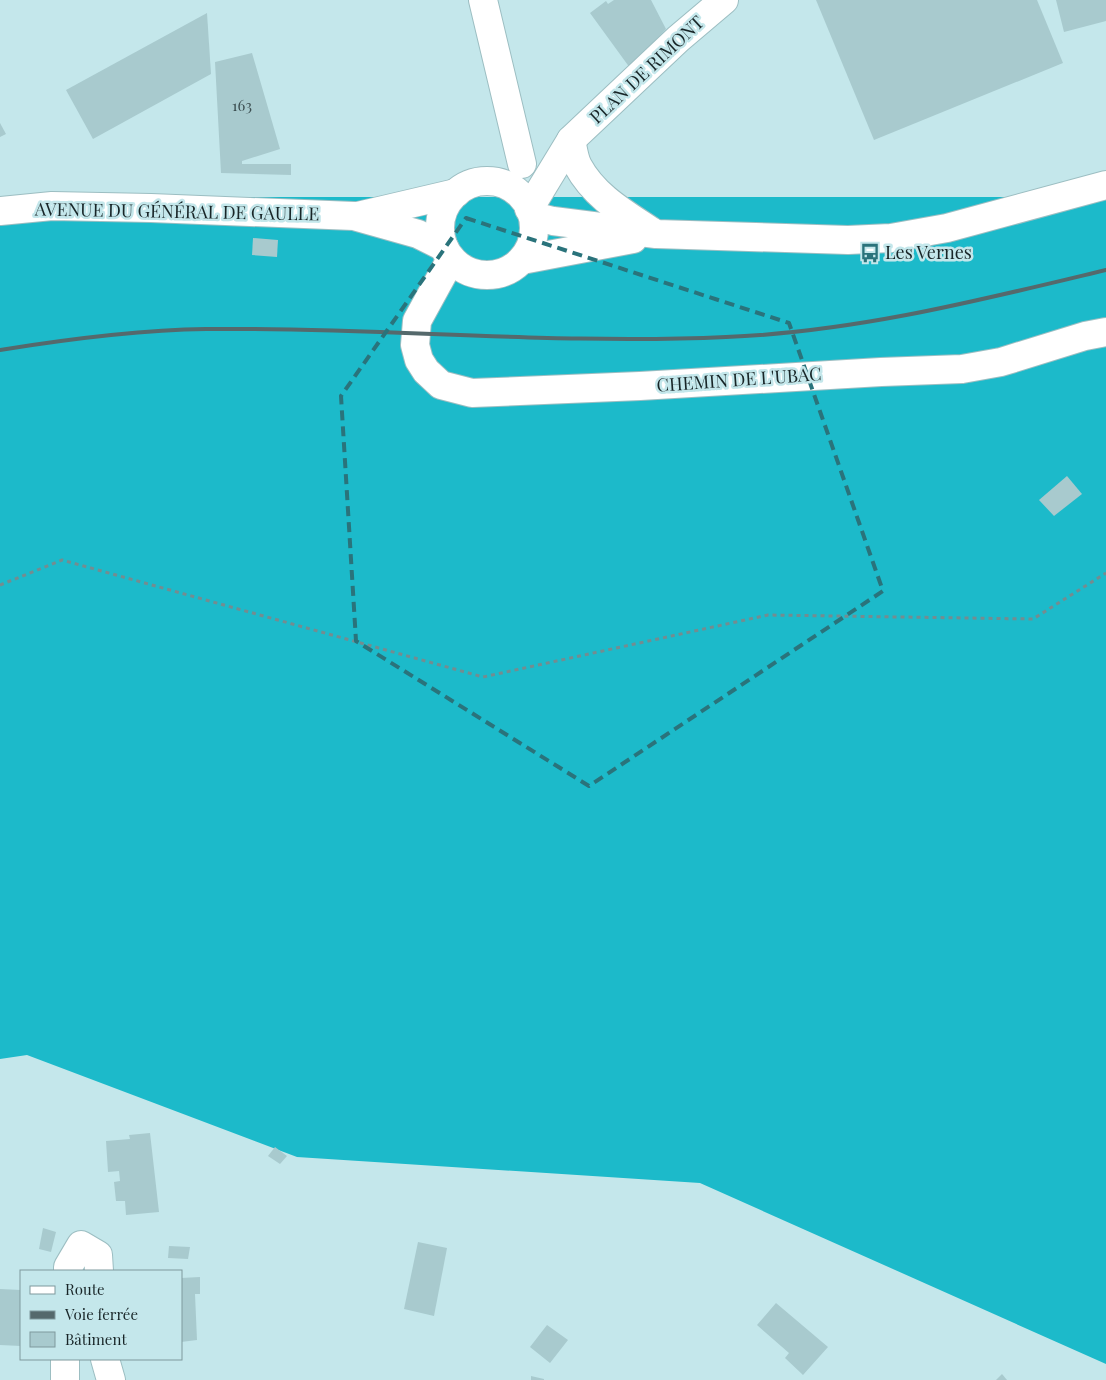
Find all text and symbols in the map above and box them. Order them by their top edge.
street label: PLAN DE RIMONT [584,10,709,129]
house number: 163 [232,95,252,115]
street label: AVENUE DU GÉNÉRAL DE GAULLE [34,197,319,225]
place label: Les Vernes [885,240,972,264]
bus stop icon: Les Vernes [859,242,881,264]
street label: CHEMIN DE L'UBAC [656,361,822,397]
legend [20,1270,182,1360]
text: Route [65,1279,105,1299]
text: Voie ferrée [64,1304,138,1324]
text: Bâtiment [65,1329,127,1349]

